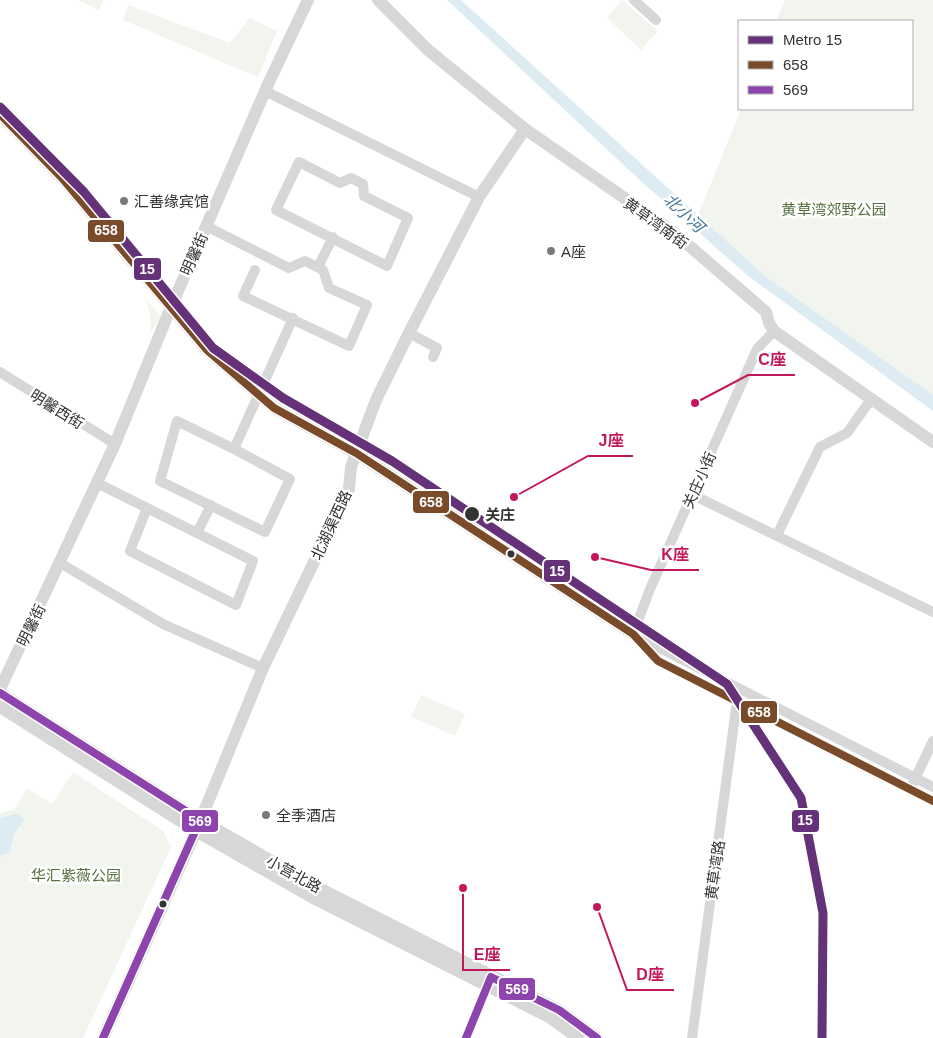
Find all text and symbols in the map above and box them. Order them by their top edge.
legend [738,20,913,110]
text: Metro 15 [783,31,842,48]
text: 658 [783,56,808,73]
text: 569 [783,81,808,98]
water label: 北小河 [661,190,710,238]
place label: 汇善缘宾馆 [134,193,209,210]
street label: 黄草湾南街 [621,194,691,252]
marker: 汇善缘宾馆 [118,195,130,207]
park label: 黄草湾郊野公园 [781,201,887,218]
line badge: 658 [87,219,125,243]
text: 658 [94,222,118,238]
street label: 明馨街 [177,230,211,278]
place label: A座 [561,243,586,260]
marker: A座 [545,245,557,257]
line badge: 15 [133,257,162,281]
text: 15 [139,261,155,277]
callout: C座 [748,344,795,375]
text: C座 [758,351,786,368]
street label: 明馨西街 [27,386,87,432]
callout: J座 [588,425,633,456]
text: J座 [599,432,623,449]
street label: 关庄小街 [679,449,719,511]
street label: 北湖渠西路 [307,487,355,563]
line badge: 658 [412,490,450,514]
text: 658 [419,494,443,510]
marker: 关庄 [463,505,481,523]
place label: 关庄 [485,506,515,523]
callout: K座 [651,539,699,570]
text: K座 [661,546,689,563]
unlabelled marker [506,549,516,559]
line badge: 15 [543,559,571,583]
text: 15 [549,563,565,579]
street label: 明馨街 [13,601,49,649]
line badge: 658 [740,700,778,724]
text: 658 [747,704,771,720]
place label: 全季酒店 [276,807,336,824]
line badge: 569 [181,809,219,833]
marker: 全季酒店 [260,809,272,821]
line badge: 15 [791,809,820,833]
text: 15 [797,812,813,828]
text: 569 [188,813,212,829]
street label: 黄草湾路 [702,839,728,901]
street label: 小营北路 [264,852,324,896]
park label: 华汇紫薇公园 [31,867,121,884]
unlabelled marker [158,899,168,909]
callout: E座 [463,939,510,970]
text: E座 [474,946,500,963]
callout: D座 [627,959,674,990]
text: D座 [636,966,664,983]
line badge: 569 [498,977,536,1001]
text: 569 [505,981,529,997]

